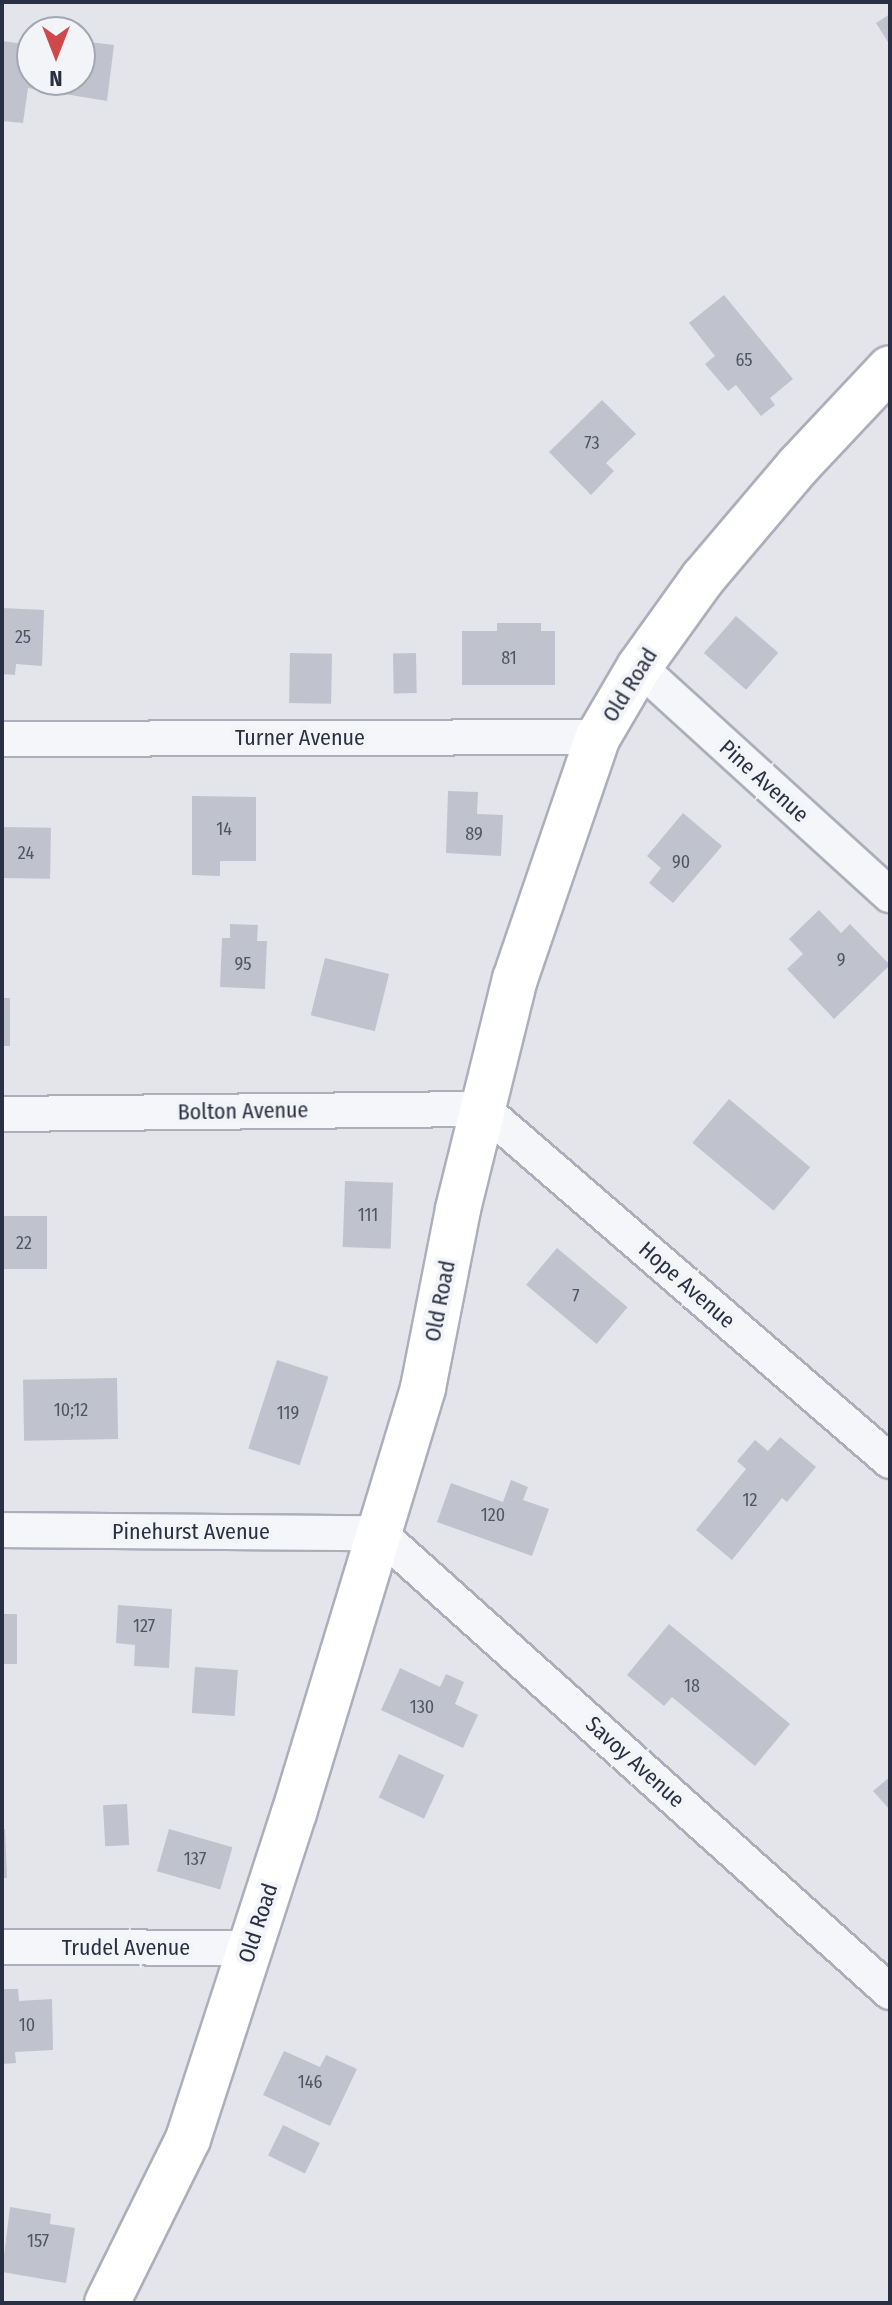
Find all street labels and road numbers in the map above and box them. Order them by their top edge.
street label: Old Road [597,643,663,727]
street label: Turner Avenue [235,725,365,751]
street label: Pine Avenue [714,734,814,828]
street label: Bolton Avenue [177,1097,309,1125]
street label: Hope Avenue [634,1236,740,1334]
street label: Old Road [419,1258,461,1344]
street label: Pinehurst Avenue [112,1519,270,1545]
street label: Savoy Avenue [580,1711,690,1813]
street label: Old Road [233,1880,283,1966]
street label: Trudel Avenue [62,1935,190,1961]

